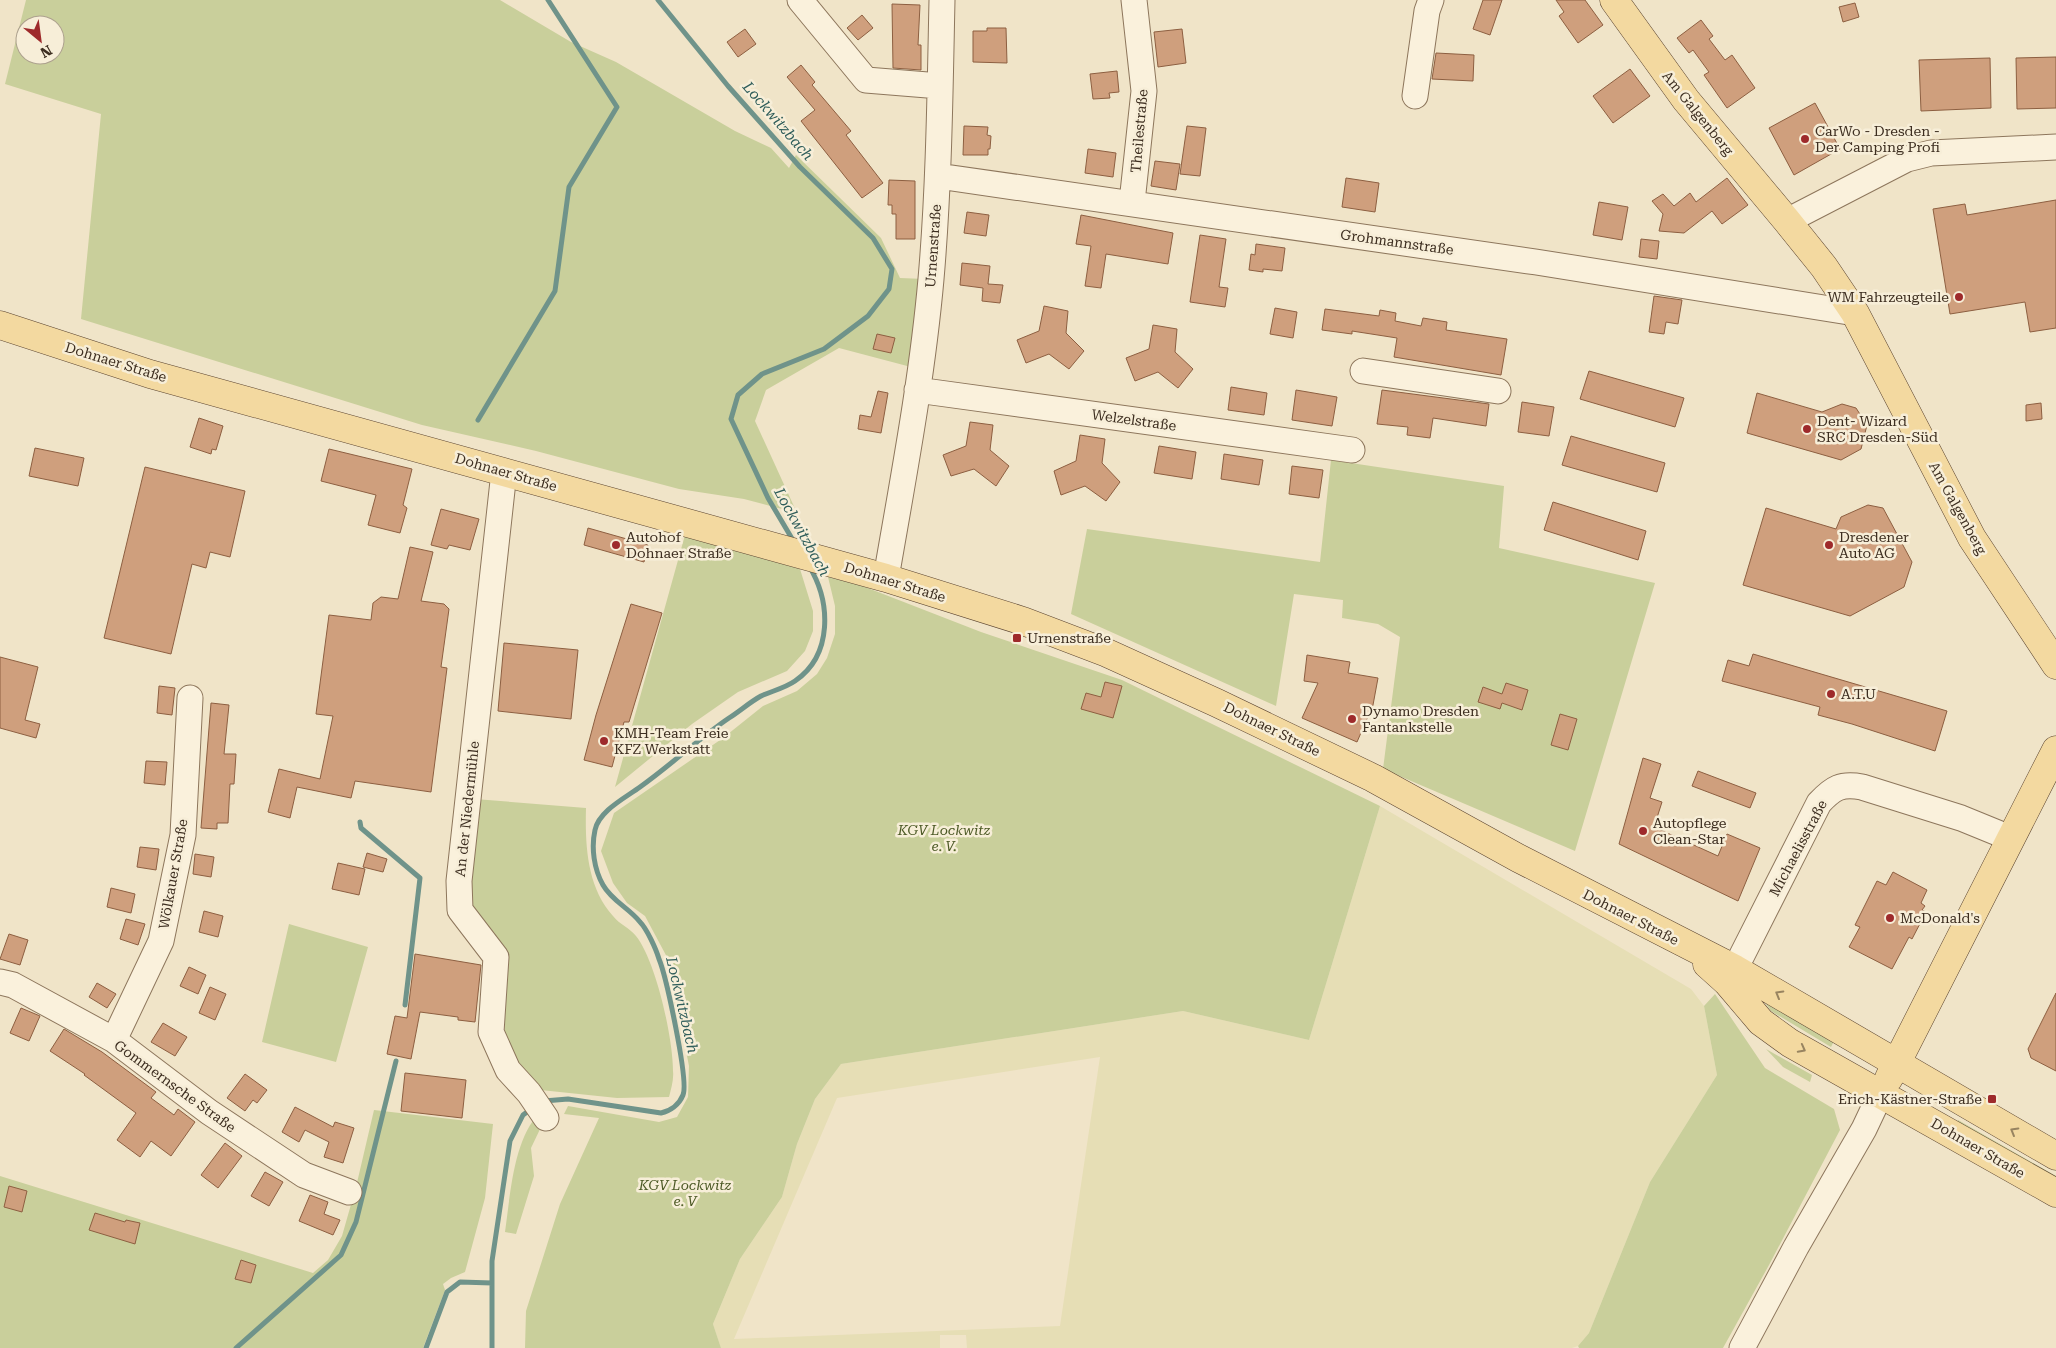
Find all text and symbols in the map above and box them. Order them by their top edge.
north arrow [15,15,65,65]
text: N [38,42,55,61]
street label: Am Galgenberg [1659,68,1737,158]
water label: Lockwitzbach [738,77,817,164]
street label: Theilestraße [1127,88,1151,174]
place label: CarWo - Dresden - Der Camping Profi [1815,123,1941,155]
marker: CarWo - Dresden - Der Camping Profi [1799,133,1811,145]
street label: Urnenstraße [922,203,944,288]
street label: Grohmannstraße [1339,226,1455,258]
place label: WM Fahrzeugteile [1827,289,1949,305]
marker: WM Fahrzeugteile [1953,291,1965,303]
street label: Dohnaer Straße [63,339,169,385]
street label: Welzelstraße [1091,406,1178,434]
place label: Dent- Wizard SRC Dresden-Süd [1817,413,1938,445]
marker: Dent- Wizard SRC Dresden-Süd [1801,423,1813,435]
street label: Dohnaer Straße [453,450,559,494]
street label: Am Galgenberg [1926,459,1990,557]
water label: Lockwitzbach [770,484,834,579]
place label: Autohof Dohnaer Straße [626,529,732,561]
place label: Dresdener Auto AG [1839,529,1909,561]
marker: Autohof Dohnaer Straße [610,539,622,551]
marker: Dresdener Auto AG [1823,539,1835,551]
street label: Dohnaer Straße [842,559,948,605]
place label: Urnenstraße [1027,630,1111,646]
marker: Urnenstraße [1011,632,1023,644]
place label: A.T.U [1841,686,1876,702]
marker: A.T.U [1825,688,1837,700]
street label: Dohnaer Straße [1221,699,1323,759]
place label: Dynamo Dresden Fantankstelle [1362,703,1479,735]
marker: Dynamo Dresden Fantankstelle [1346,713,1358,725]
place label: KMH-Team Freie KFZ Werkstatt [614,725,729,757]
marker: KMH-Team Freie KFZ Werkstatt [598,735,610,747]
street label: An der Niedermühle [452,740,482,878]
street label: Michaelisstraße [1766,797,1830,899]
place label: Autopflege Clean-Star [1653,815,1727,847]
street label: Wölkauer Straße [155,817,191,930]
park label: KGV Lockwitz e. V. [897,822,990,854]
marker: Autopflege Clean-Star [1637,825,1649,837]
street label: Dohnaer Straße [1580,886,1682,948]
place label: McDonald's [1900,910,1980,926]
marker: McDonald's [1884,912,1896,924]
water label: Lockwitzbach [662,954,702,1055]
one-way arrow [1776,991,1785,1001]
street label: Gommernsche Straße [111,1037,239,1136]
one-way arrow [1796,1043,1805,1053]
place label: Erich-Kästner-Straße [1838,1091,1982,1107]
marker: Erich-Kästner-Straße [1986,1093,1998,1105]
street label: Dohnaer Straße [1928,1115,2028,1181]
one-way arrow [2010,1128,2019,1138]
park label: KGV Lockwitz e. V [638,1177,731,1209]

